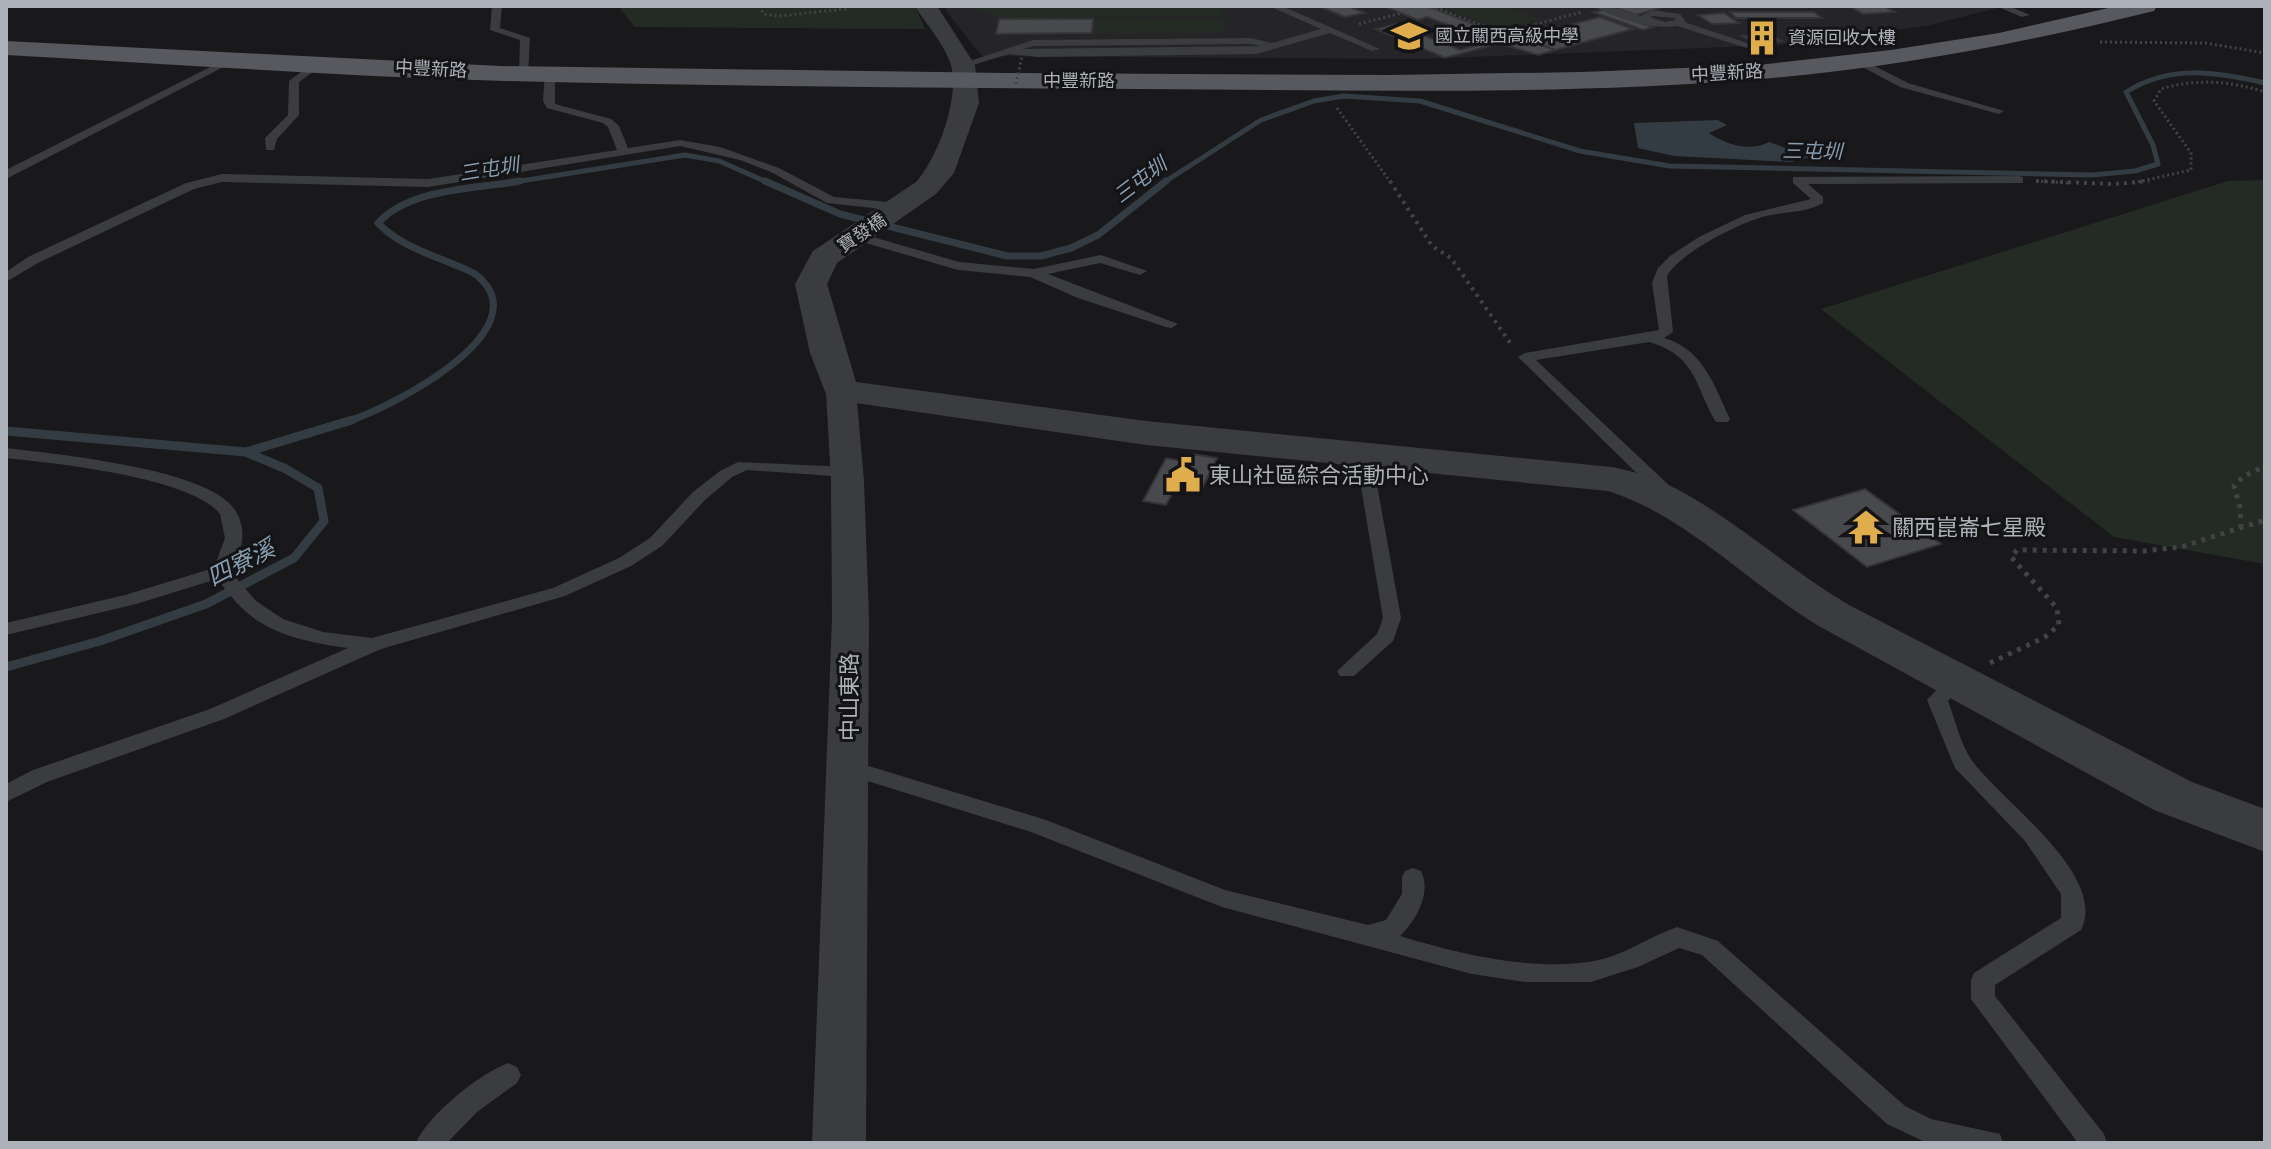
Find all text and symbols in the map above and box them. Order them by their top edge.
school or university icon: 國立關西高級中學 [1390,17,1428,55]
building icon: 資源回收大樓 [1743,19,1781,57]
place label: 國立關西高級中學 [1435,24,1579,46]
place label: 資源回收大樓 [1788,26,1896,48]
street label: 中豐新路 [395,55,468,81]
street label: 中豐新路 [1690,59,1763,85]
street label: 中豐新路 [1043,69,1115,91]
water label: 三屯圳 [1782,137,1845,163]
water label: 三屯圳 [1108,150,1173,207]
water label: 三屯圳 [457,151,523,185]
street label: 寶發橋 [833,208,890,256]
public building icon: 東山社區綜合活動中心 [1164,456,1202,494]
place label: 東山社區綜合活動中心 [1209,461,1429,487]
temple icon: 關西崑崙七星殿 [1847,508,1885,546]
place label: 關西崑崙七星殿 [1892,513,2046,539]
water label: 四寮溪 [202,531,282,591]
street label: 中山東路 [835,653,861,741]

